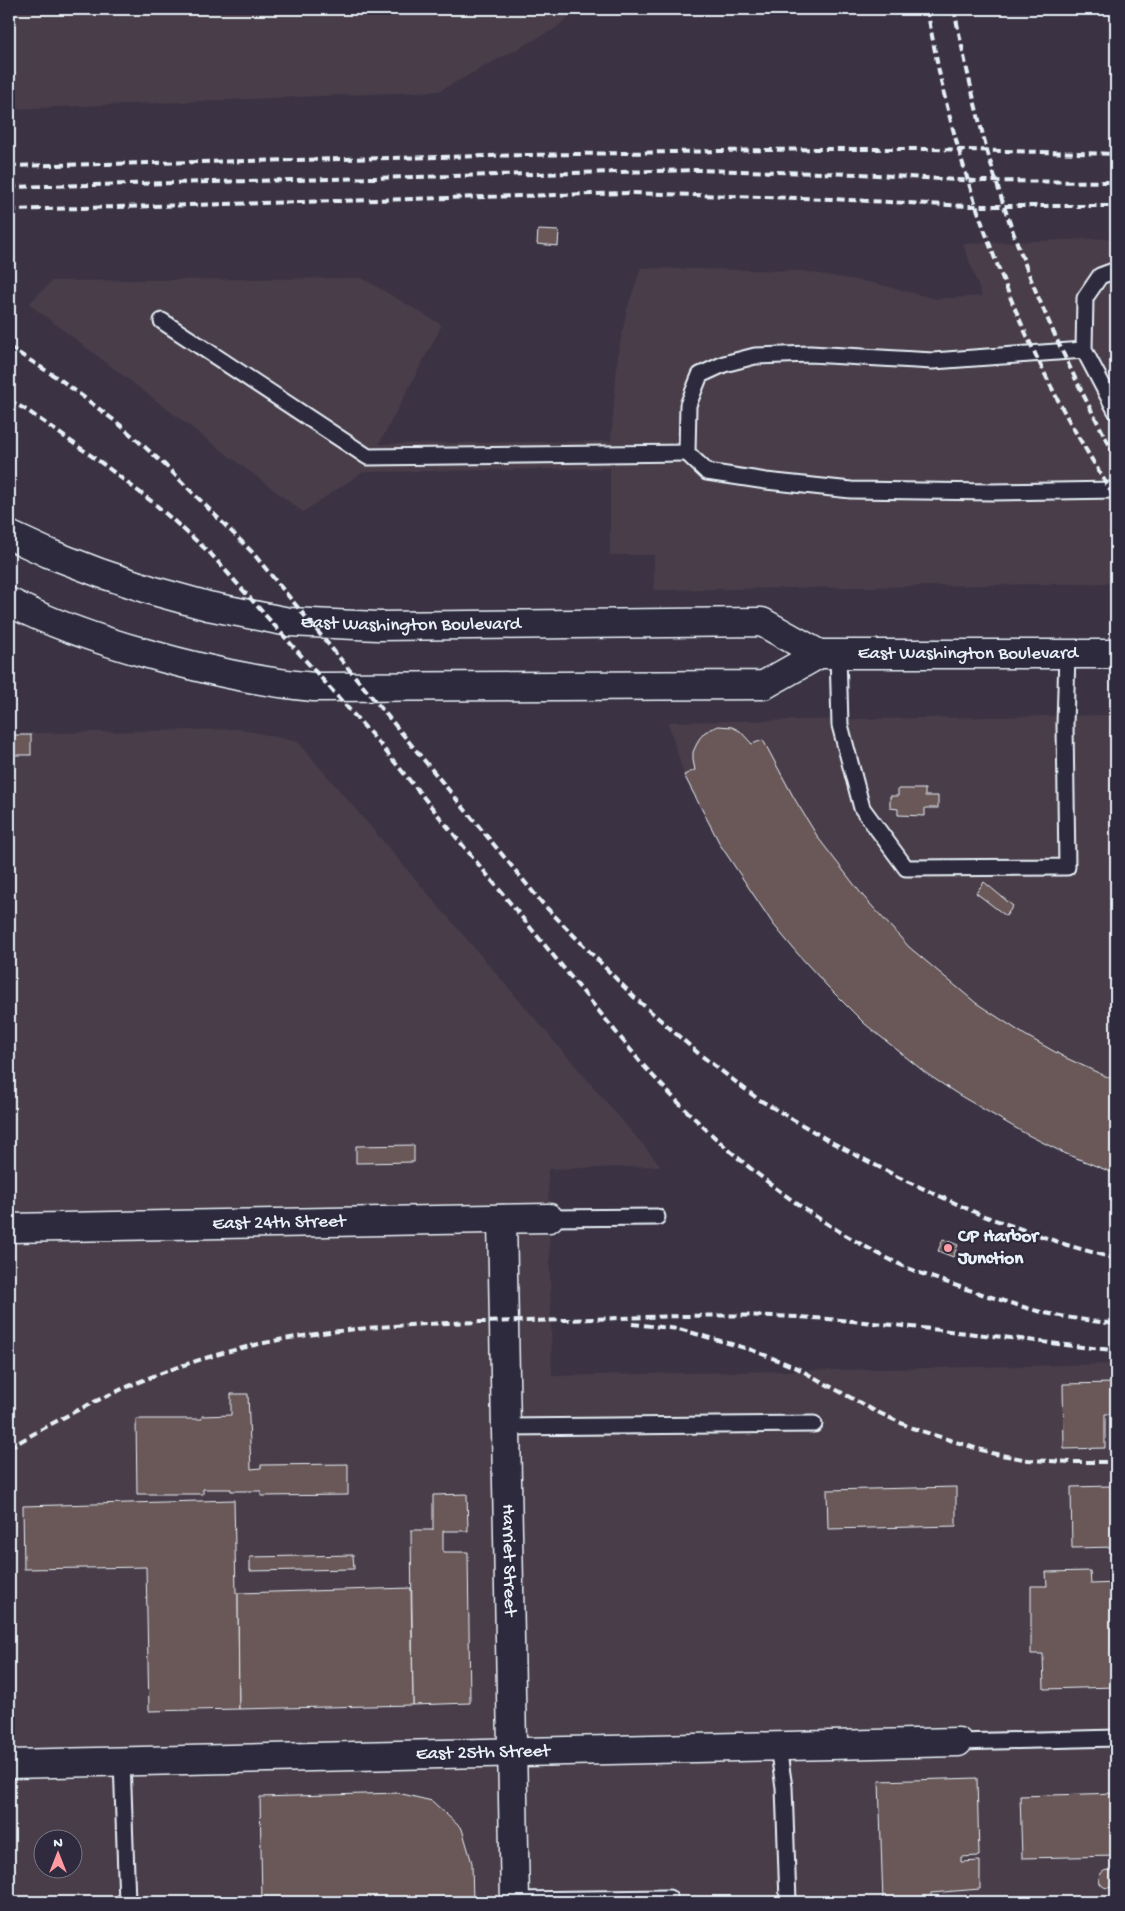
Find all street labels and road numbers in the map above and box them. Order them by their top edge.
street label: East Washington Boulevard [300,611,523,638]
street label: East Washington Boulevard [858,643,1080,666]
street label: East 24th Street [212,1210,348,1236]
street label: Harriet Street [496,1504,521,1618]
street label: East 25th Street [416,1740,552,1766]

